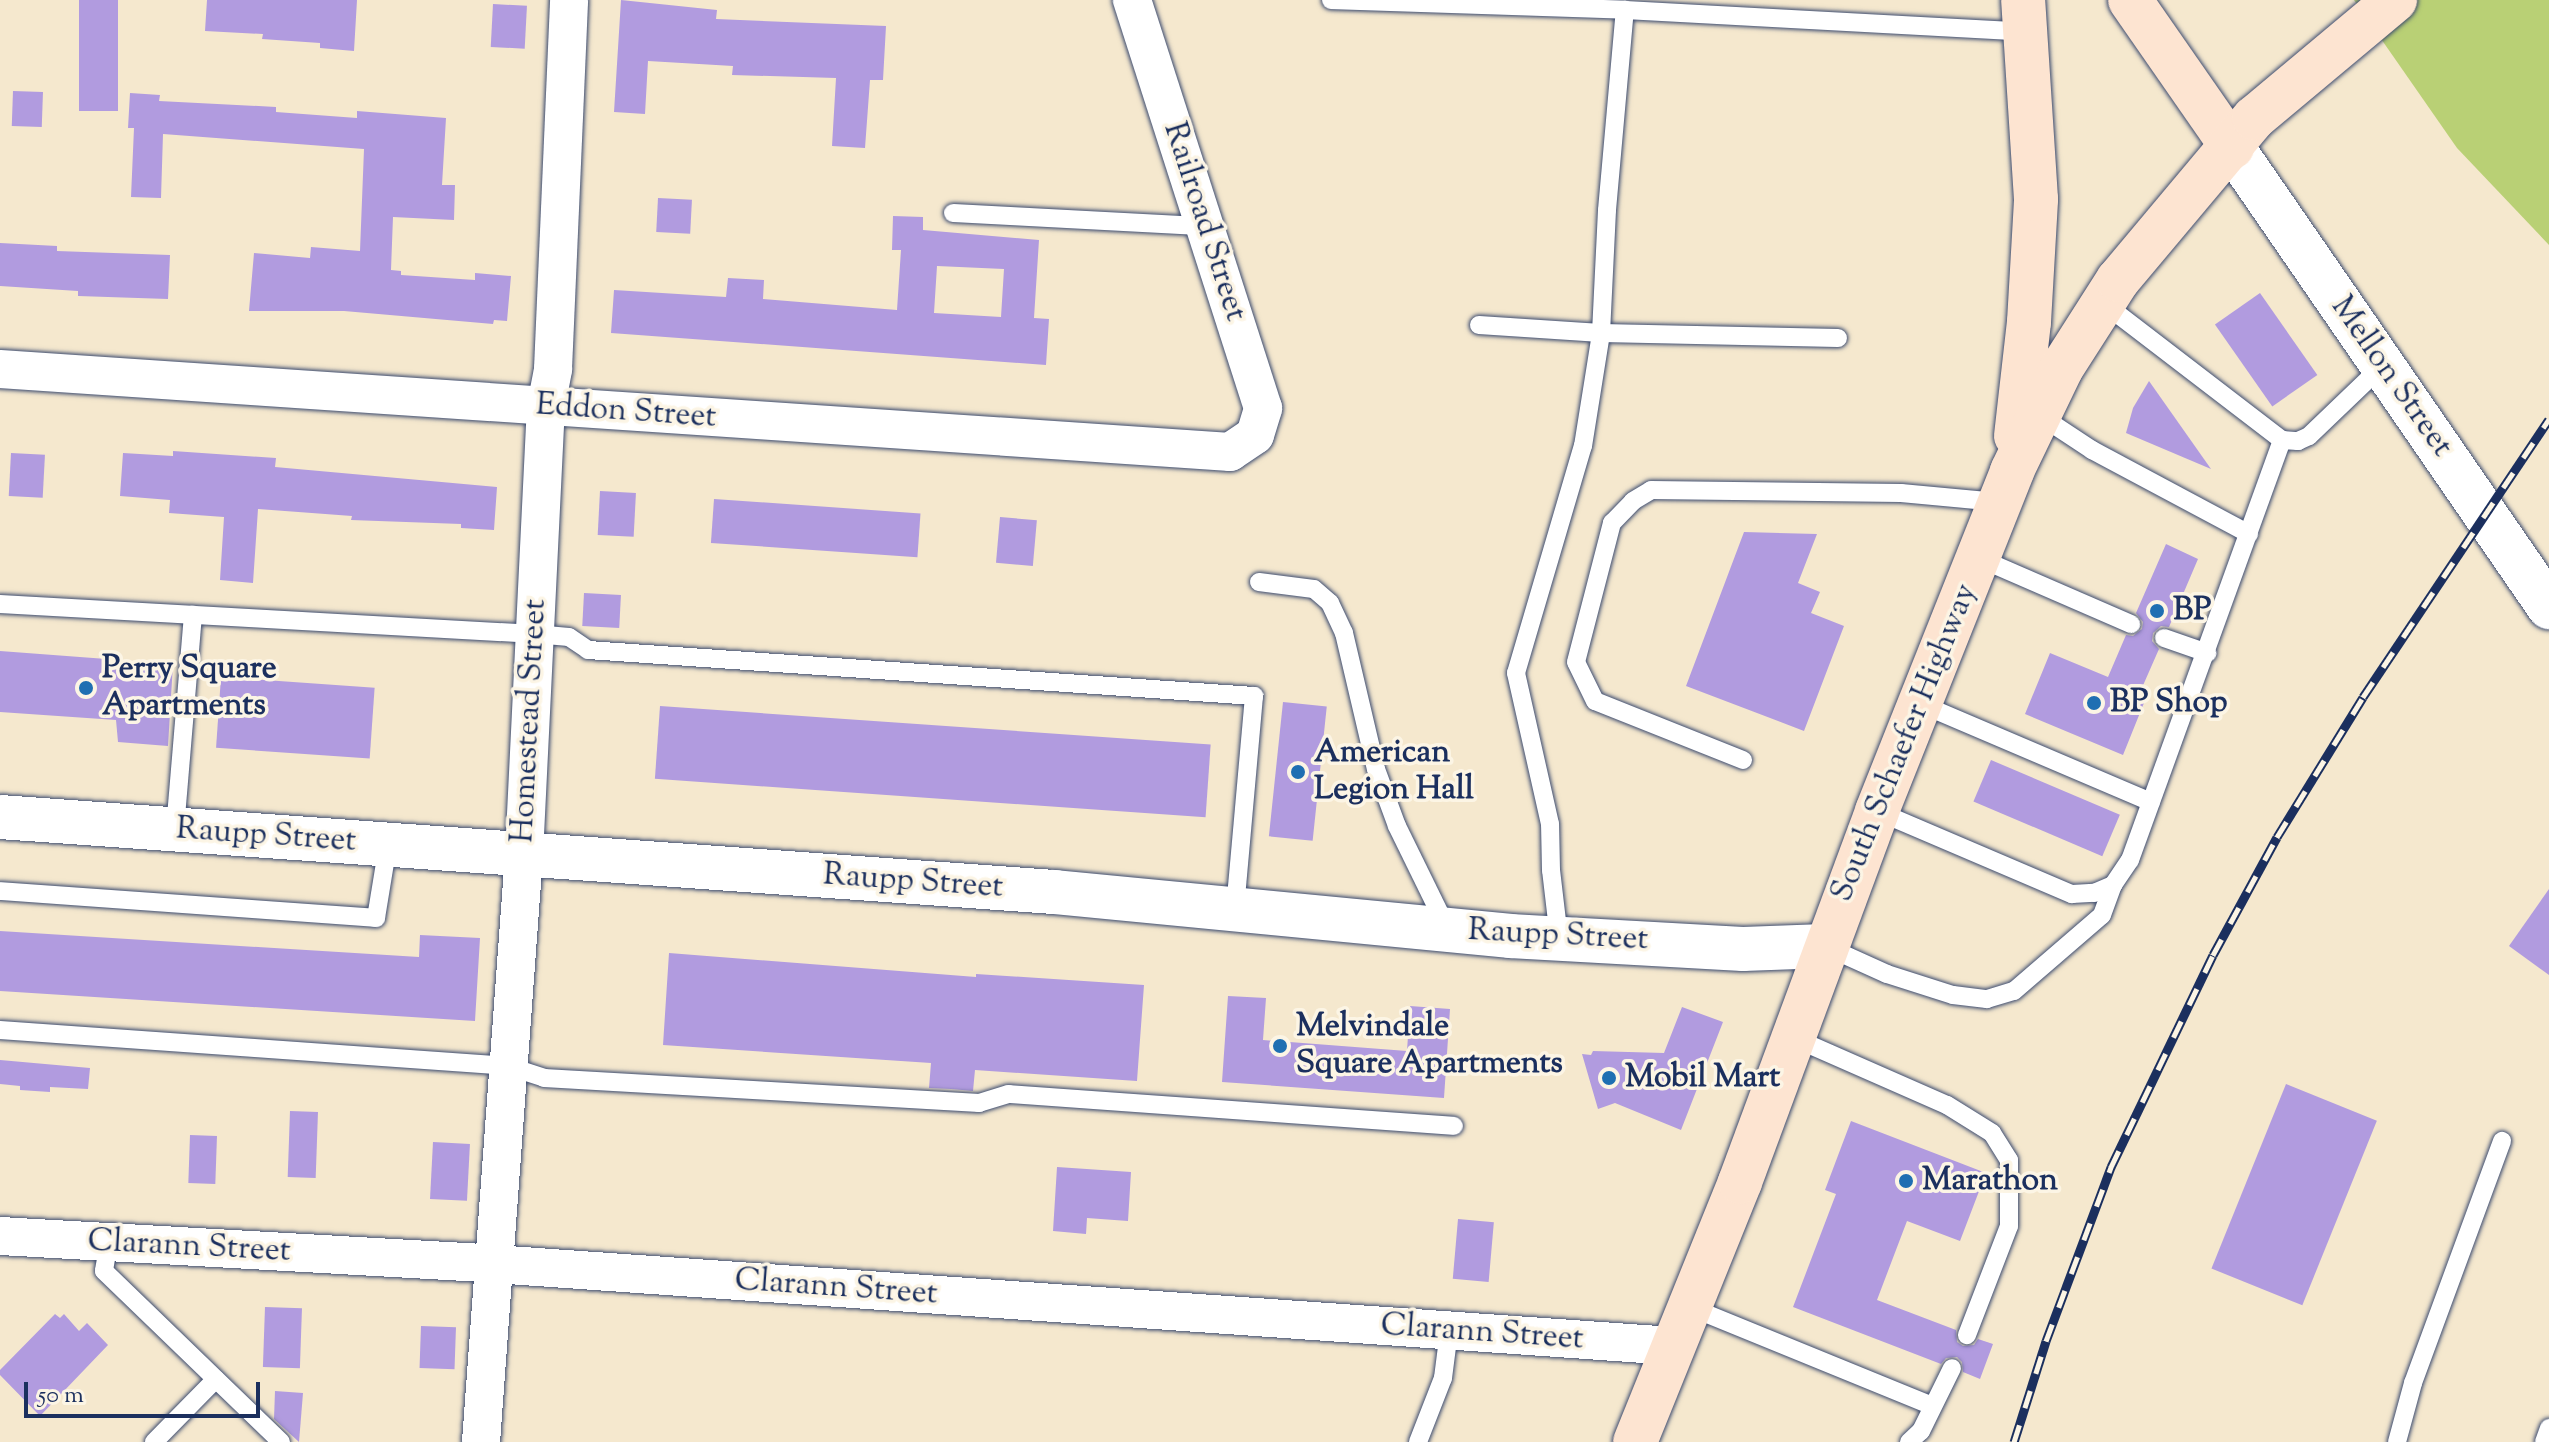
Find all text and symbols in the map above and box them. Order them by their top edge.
street label: Railroad Street [1154,118,1254,326]
street label: Mellon Street [2322,289,2460,465]
street label: Eddon Street [535,387,717,437]
street label: South Schaefer Highway [1824,578,1986,908]
place label: BP [2173,592,2211,630]
street label: Homestead Street [504,598,556,844]
marker: BP [2148,602,2166,620]
place label: Perry Square Apartments [102,651,277,726]
marker: Perry Square Apartments [77,679,95,697]
place label: BP Shop [2110,684,2228,722]
marker: BP Shop [2085,694,2103,712]
place label: American Legion Hall [1314,735,1474,810]
marker: American Legion Hall [1289,763,1307,781]
street label: Raupp Street [175,811,357,861]
street label: Raupp Street [822,857,1004,907]
street label: Raupp Street [1467,912,1649,960]
place label: Melvindale Square Apartments [1296,1009,1563,1084]
marker: Melvindale Square Apartments [1271,1037,1289,1055]
place label: Mobil Mart [1625,1059,1780,1097]
marker: Mobil Mart [1600,1069,1618,1087]
place label: Marathon [1922,1162,2058,1200]
marker: Marathon [1897,1172,1915,1190]
street label: Clarann Street [87,1223,291,1271]
street label: Clarann Street [733,1262,939,1314]
street label: Clarann Street [1379,1307,1585,1359]
scale bar [28,1366,264,1416]
text: 50 m [38,1379,84,1413]

